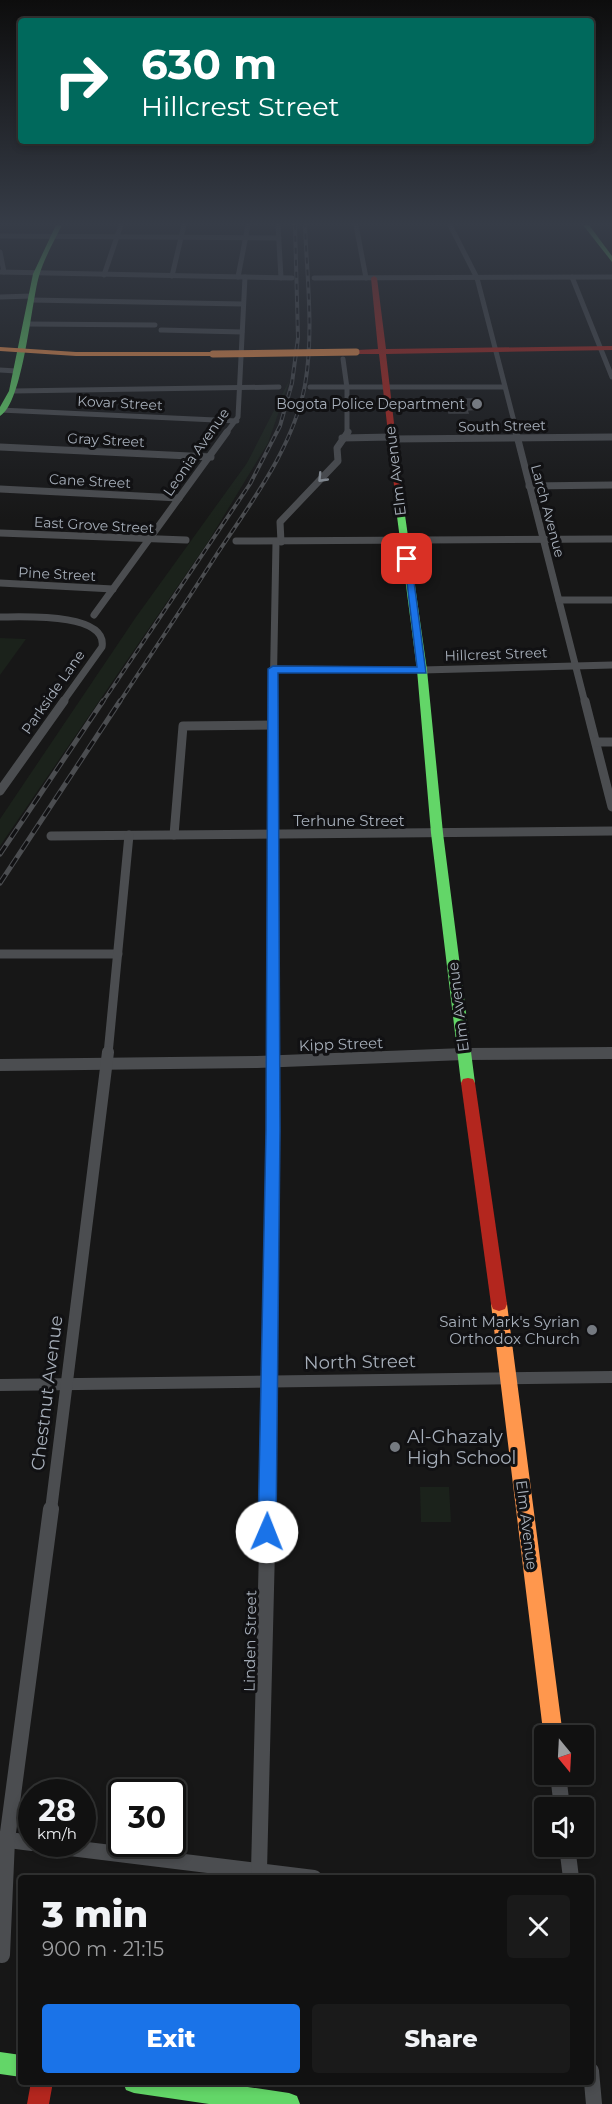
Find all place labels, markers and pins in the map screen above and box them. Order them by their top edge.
place label: Bogota Police Department [276,395,465,413]
marker: Bogota Police Department [470,397,484,411]
pin [381,533,432,584]
place label: Saint Mark's Syrian Orthodox Church [439,1312,580,1348]
marker: Saint Mark's Syrian Orthodox Church [585,1323,599,1337]
place label: Al-Ghazaly High School [407,1426,516,1469]
marker: Al-Ghazaly High School [388,1440,402,1454]

